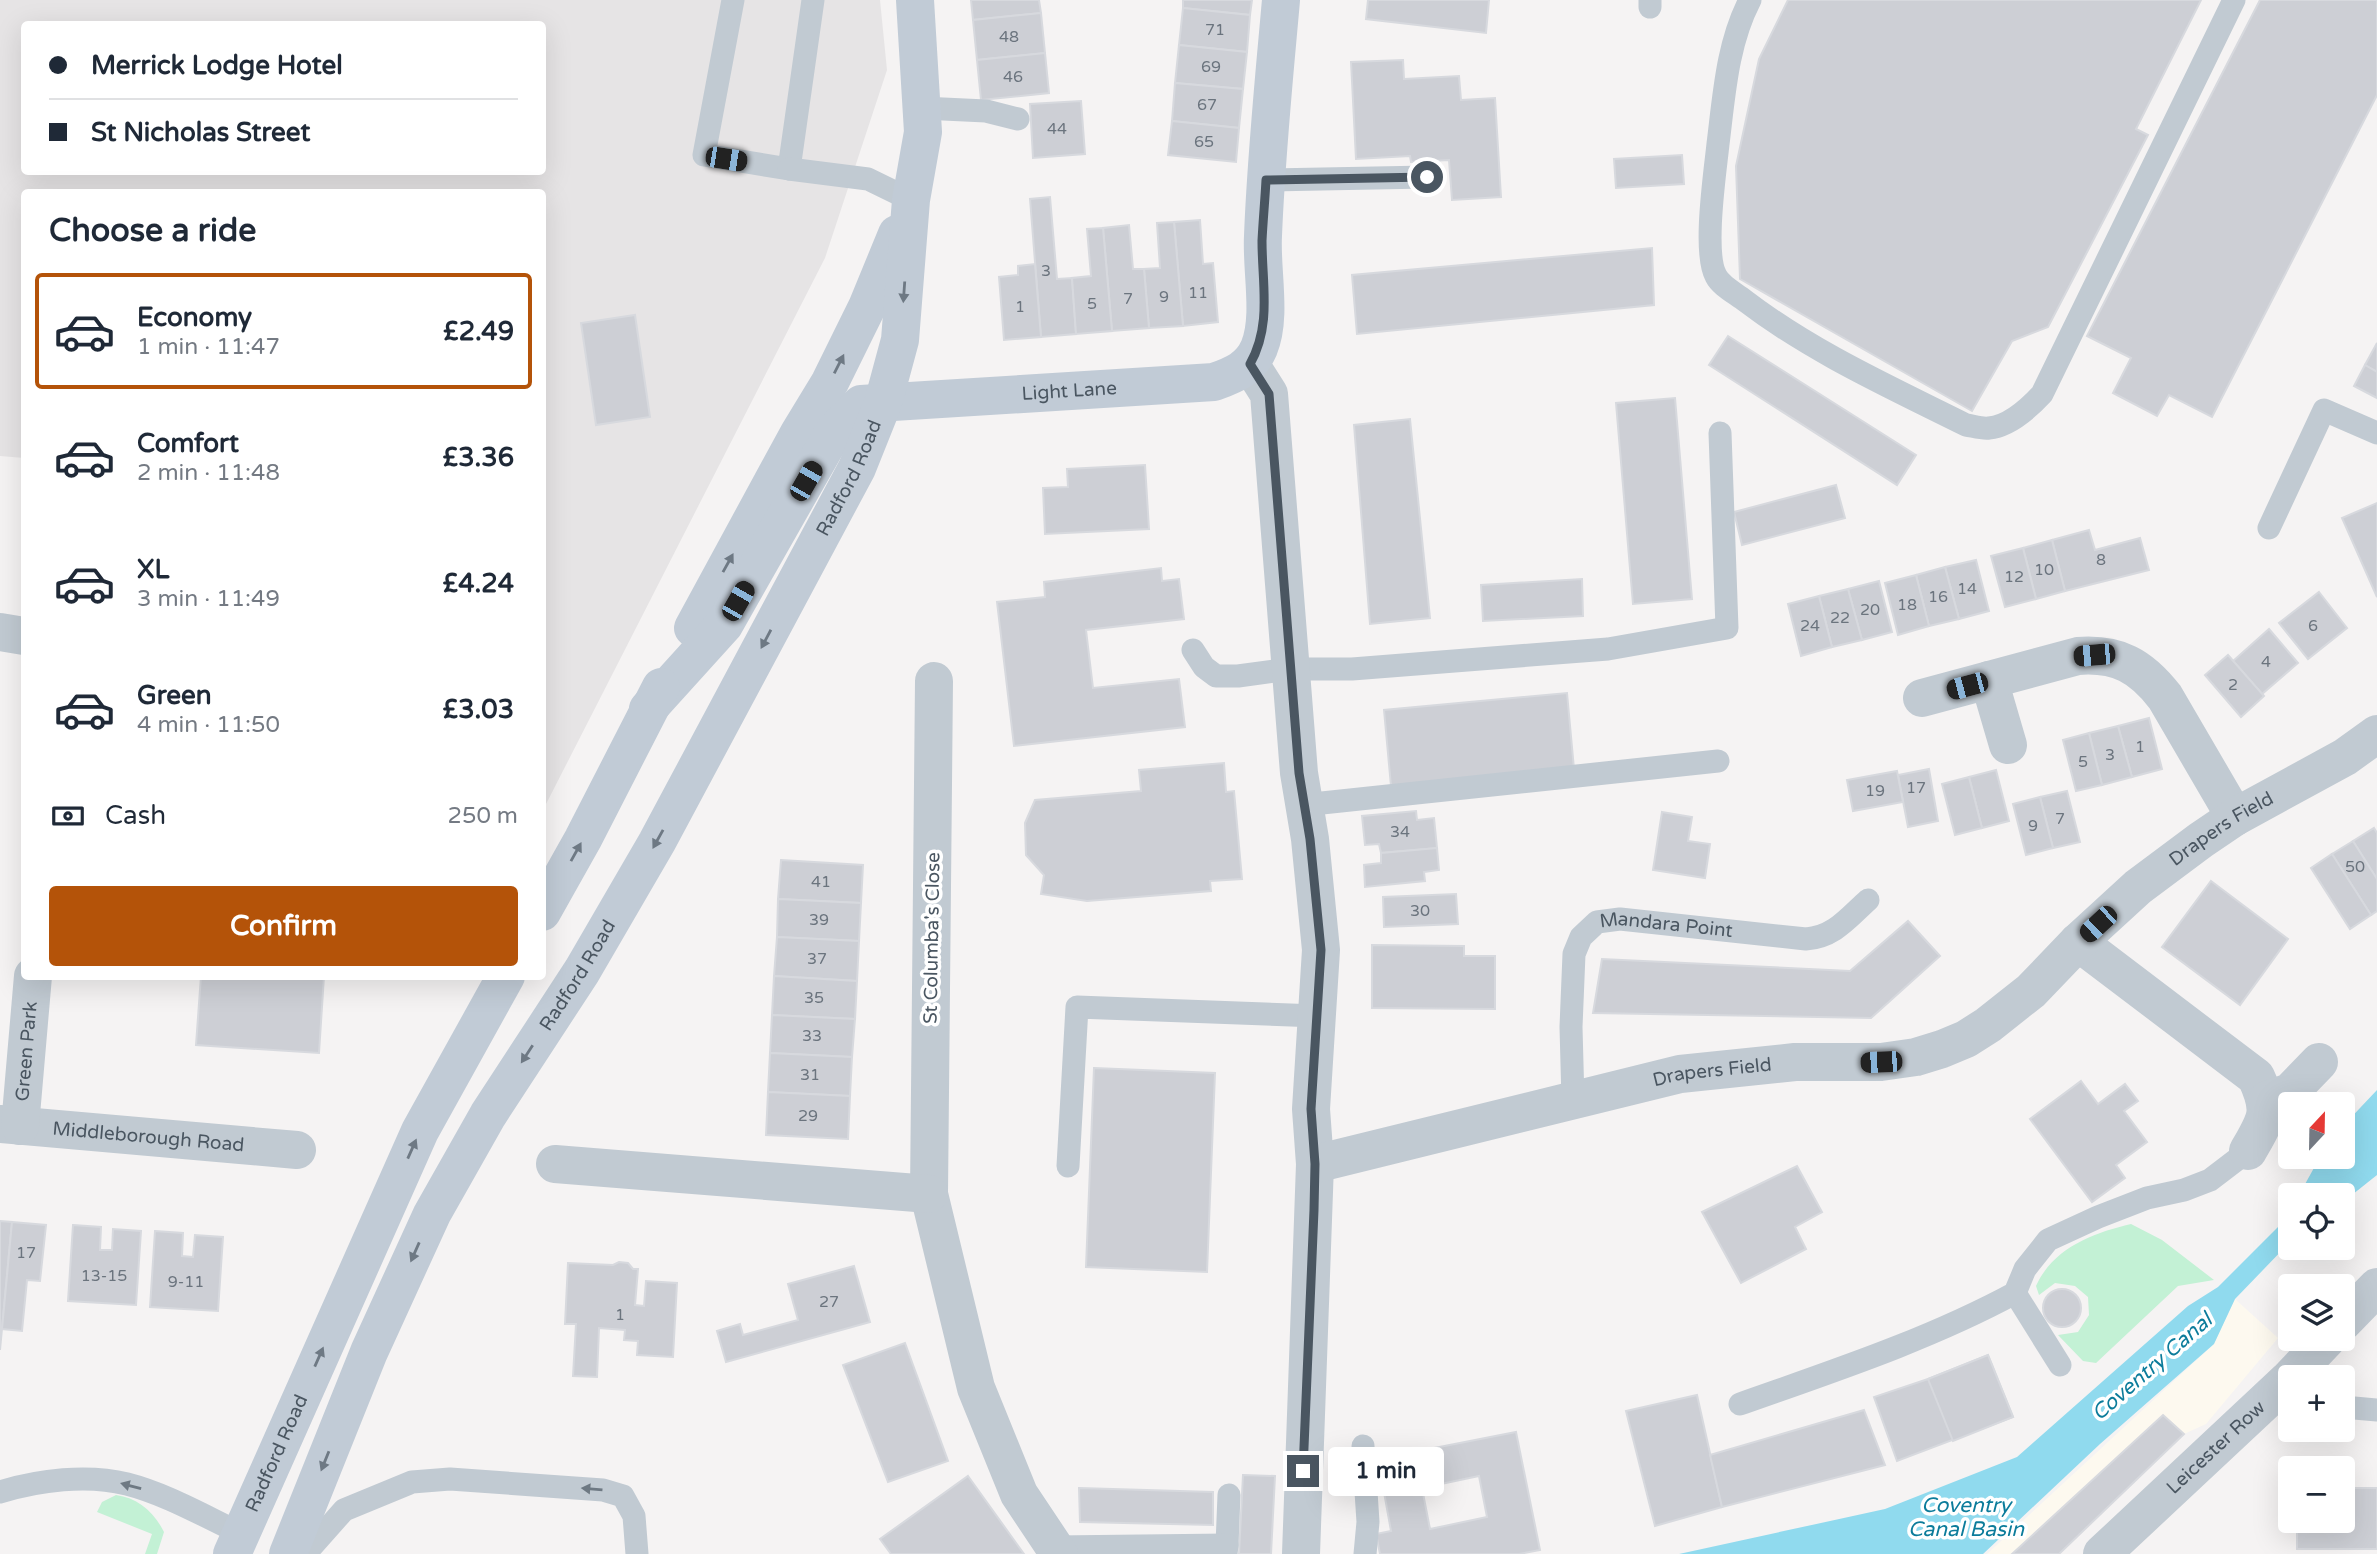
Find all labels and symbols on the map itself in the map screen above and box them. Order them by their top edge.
house number: 71 [1205,20,1225,40]
house number: 48 [999,27,1019,47]
house number: 69 [1201,57,1221,77]
house number: 46 [1003,67,1023,87]
house number: 67 [1197,95,1217,115]
house number: 44 [1047,119,1067,139]
house number: 65 [1194,132,1214,152]
car [704,145,749,173]
route start [1411,161,1443,193]
house number: 3 [1041,261,1051,281]
one-way arrow [898,282,909,304]
house number: 11 [1188,283,1208,303]
house number: 9 [1159,287,1169,307]
house number: 7 [1123,289,1133,309]
house number: 5 [1087,294,1097,314]
house number: 1 [1015,297,1025,317]
one-way arrow [833,354,844,374]
street label: Light Lane [1021,377,1117,405]
street label: Radford Road [812,417,886,540]
car [787,458,826,504]
house number: 8 [2096,550,2106,570]
one-way arrow [722,553,734,573]
house number: 10 [2034,560,2054,580]
house number: 12 [2004,567,2024,587]
car [719,578,758,624]
house number: 14 [1957,579,1977,599]
house number: 16 [1928,587,1948,607]
house number: 18 [1897,595,1917,615]
house number: 20 [1860,600,1880,620]
house number: 22 [1830,608,1850,628]
house number: 24 [1800,616,1820,636]
house number: 6 [2308,616,2318,636]
one-way arrow [760,629,771,649]
car [2073,643,2116,667]
house number: 4 [2261,652,2271,672]
car [1944,670,1991,702]
house number: 2 [2228,675,2238,695]
house number: 1 [2135,737,2145,757]
house number: 3 [2105,745,2115,765]
house number: 5 [2078,752,2088,772]
house number: 17 [1906,778,1926,798]
house number: 19 [1865,781,1885,801]
street label: Drapers Field [2165,787,2277,871]
house number: 7 [2055,809,2065,829]
house number: 9 [2028,816,2038,836]
house number: 34 [1390,822,1410,842]
one-way arrow [652,830,664,849]
one-way arrow [570,842,582,862]
street label: St Columba's Close [920,852,944,1024]
house number: 50 [2345,857,2365,877]
house number: 41 [811,872,831,892]
house number: 30 [1410,901,1430,921]
car [2076,902,2121,946]
street label: Mandara Point [1598,908,1734,942]
house number: 39 [809,910,829,930]
street label: Radford Road [535,916,620,1035]
house number: 37 [807,949,827,969]
house number: 35 [804,988,824,1008]
street label: Green Park [11,1000,42,1102]
house number: 33 [802,1026,822,1046]
one-way arrow [521,1045,534,1064]
car [1860,1051,1903,1073]
street label: Drapers Field [1650,1054,1773,1091]
house number: 31 [800,1065,820,1085]
north arrow [2278,1092,2356,1169]
house number: 29 [798,1106,818,1126]
street label: Middleborough Road [52,1118,245,1156]
one-way arrow [407,1139,418,1160]
one-way arrow [409,1242,420,1262]
house number: 17 [16,1243,36,1263]
house number: 13-15 [81,1266,127,1286]
house number: 9-11 [168,1272,204,1292]
house number: 27 [819,1292,839,1312]
house number: 1 [615,1305,625,1325]
water label: Coventry Canal [2087,1306,2219,1426]
one-way arrow [313,1347,325,1367]
street label: Radford Road [241,1391,312,1516]
street label: Leicester Row [2162,1396,2270,1499]
callout: 1 min [1328,1446,1443,1496]
one-way arrow [320,1451,331,1472]
route end [1287,1455,1319,1487]
one-way arrow [120,1480,142,1491]
one-way arrow [581,1483,603,1494]
water label: Coventry Canal Basin [1908,1493,2025,1542]

